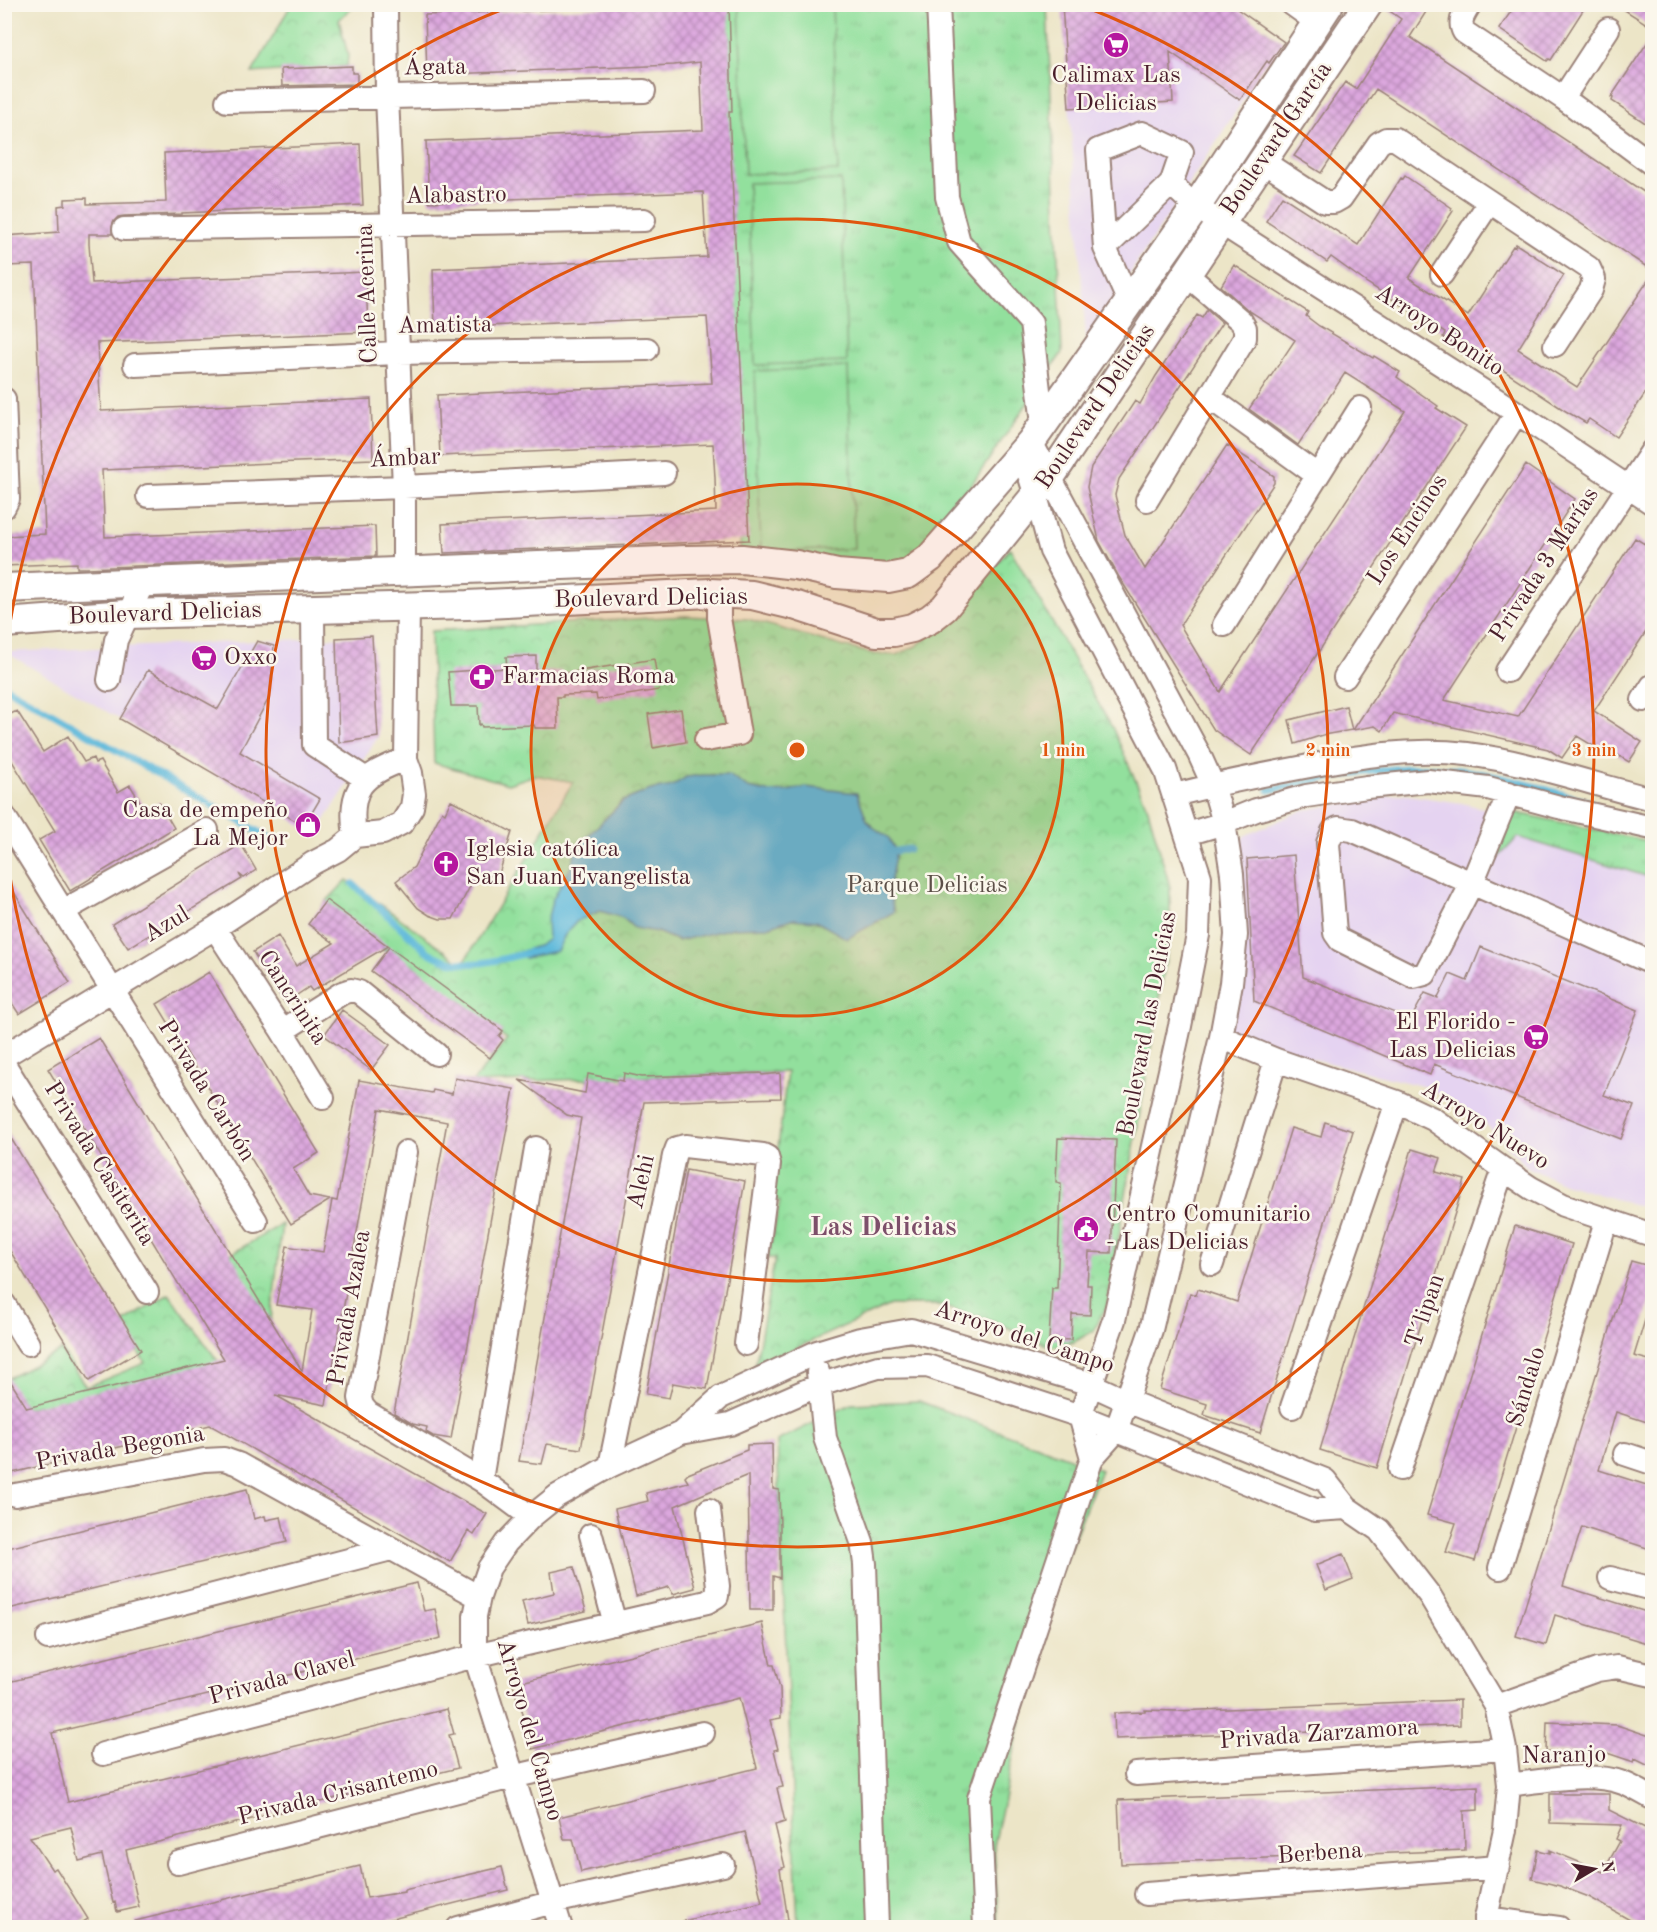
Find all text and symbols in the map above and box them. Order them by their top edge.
supermarket icon: Calimax Las Delicias [1101,30,1131,60]
street label: Ágata [403,51,467,81]
street label: Boulevard García [1217,58,1337,220]
place label: Calimax Las Delicias [1051,64,1181,116]
street label: Alabastro [405,183,507,209]
street label: Calle Acerina [354,224,382,364]
street label: Arroyo Bonito [1370,281,1508,381]
street label: Amatista [397,313,493,339]
street label: Boulevard Delicias [1032,320,1160,494]
street label: Ámbar [369,441,441,473]
street label: Los Encinos [1363,470,1453,590]
street label: Privada 3 Marías [1486,484,1604,646]
street label: Boulevard Delicias [554,585,748,613]
street label: Boulevard Delicias [68,599,262,629]
supermarket icon: Oxxo [189,643,219,673]
place label: Oxxo [224,646,277,670]
pharmacy icon: Farmacias Roma [467,662,497,692]
place label: Farmacias Roma [502,665,675,689]
centre of rings [787,740,807,760]
text: 1 min [1040,742,1086,760]
text: 2 min [1305,742,1351,760]
text: 3 min [1571,742,1617,760]
place label: Casa de empeño La Mejor [122,799,288,851]
shop icon: Casa de empeño La Mejor [293,810,323,840]
place label: Iglesia católica San Juan Evangelista [466,838,691,890]
church icon: Iglesia católica San Juan Evangelista [431,849,461,879]
park label: Parque Delicias [846,874,1008,898]
street label: Azul [140,902,194,948]
street label: Boulevard las Delicias [1114,909,1182,1139]
street label: Cancrinita [253,946,331,1050]
place label: El Florido - Las Delicias [1389,1011,1516,1063]
street label: Privada Carbón [153,1016,259,1166]
supermarket icon: El Florido - Las Delicias [1521,1022,1551,1052]
street label: Arroyo Nuevo [1417,1077,1553,1175]
street label: Privada Casiterita [39,1078,159,1250]
street label: Alehi [624,1152,660,1212]
place label: Centro Comunitario - Las Delicias [1106,1203,1311,1255]
district label: Las Delicias [809,1214,957,1241]
public building icon: Centro Comunitario - Las Delicias [1071,1214,1101,1244]
street label: Privada Azalea [324,1228,376,1388]
street label: T´lipan [1402,1271,1450,1351]
street label: Arroyo del Campo [931,1298,1117,1378]
street label: Sándalo [1503,1344,1551,1430]
street label: Privada Begonia [34,1422,207,1476]
street label: Arroyo del Campo [492,1636,566,1824]
street label: Privada Clavel [206,1648,358,1710]
street label: Privada Zarzamora [1218,1716,1420,1754]
street label: Naranjo [1522,1743,1606,1769]
street label: Privada Crisantemo [235,1757,441,1831]
street label: Berbena [1276,1839,1364,1869]
north arrow [1564,1839,1624,1899]
text: N [1598,1859,1616,1875]

